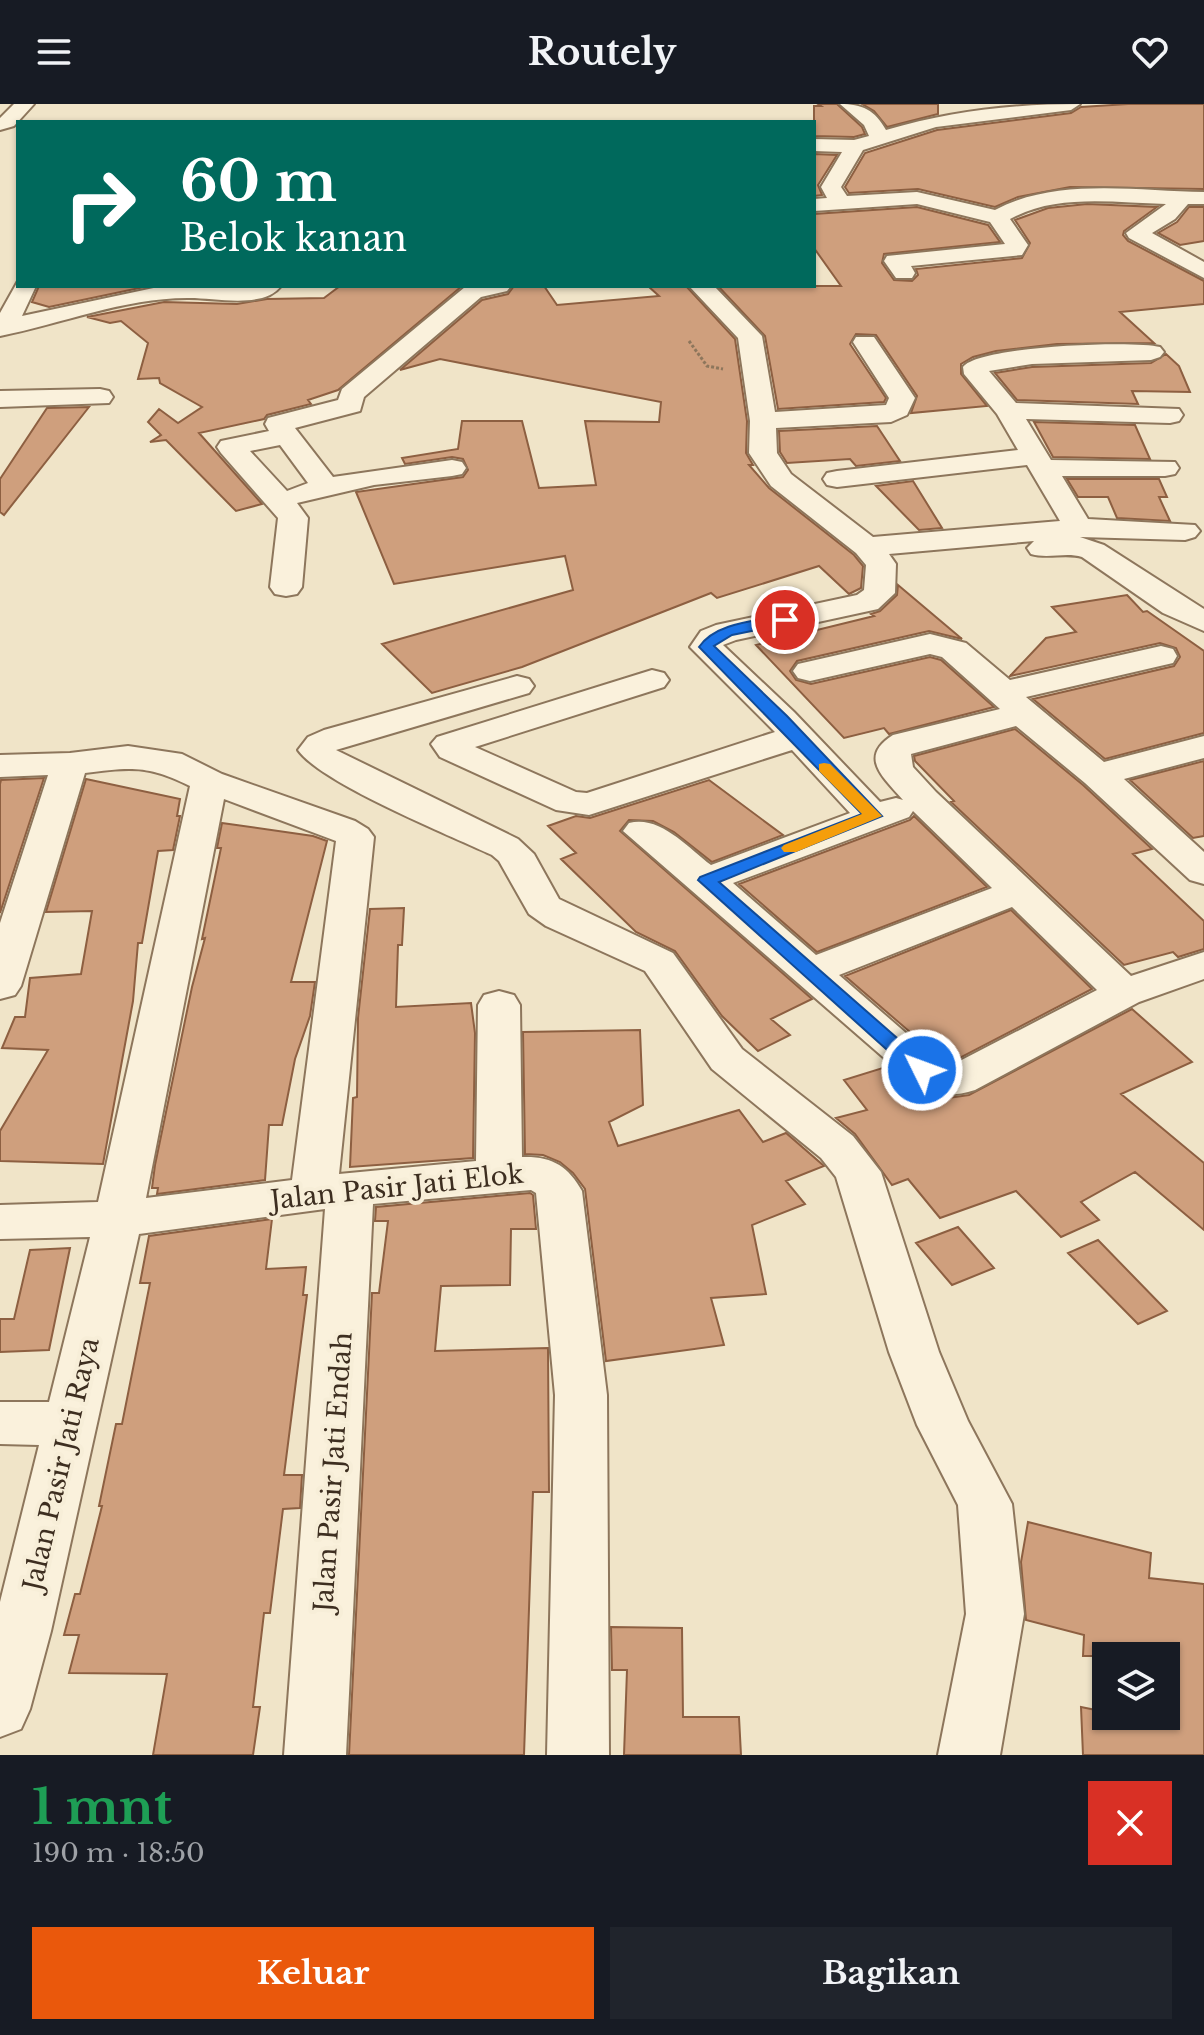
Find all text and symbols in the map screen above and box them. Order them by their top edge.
icon: menu [32,30,76,74]
text: Routely [528,30,676,75]
icon: heart [1128,30,1172,74]
text: 60 m [180,147,337,216]
icon: right [48,152,152,256]
text: Belok kanan [180,216,407,261]
pin [751,586,819,654]
icon: arrive [763,598,807,642]
position arrow [880,1028,964,1112]
street label: Jalan Pasir Jati Elok [266,1158,525,1217]
street label: Jalan Pasir Jati Endah [307,1331,359,1616]
street label: Jalan Pasir Jati Raya [16,1334,106,1597]
map controls [1092,1642,1180,1730]
button: layers [1092,1642,1180,1730]
text: 1 mnt [32,1777,172,1837]
button: close [1088,1781,1172,1865]
text: 190 m · 18:50 [32,1837,205,1869]
button: Keluar [32,1927,594,2019]
button: Bagikan [610,1927,1172,2019]

